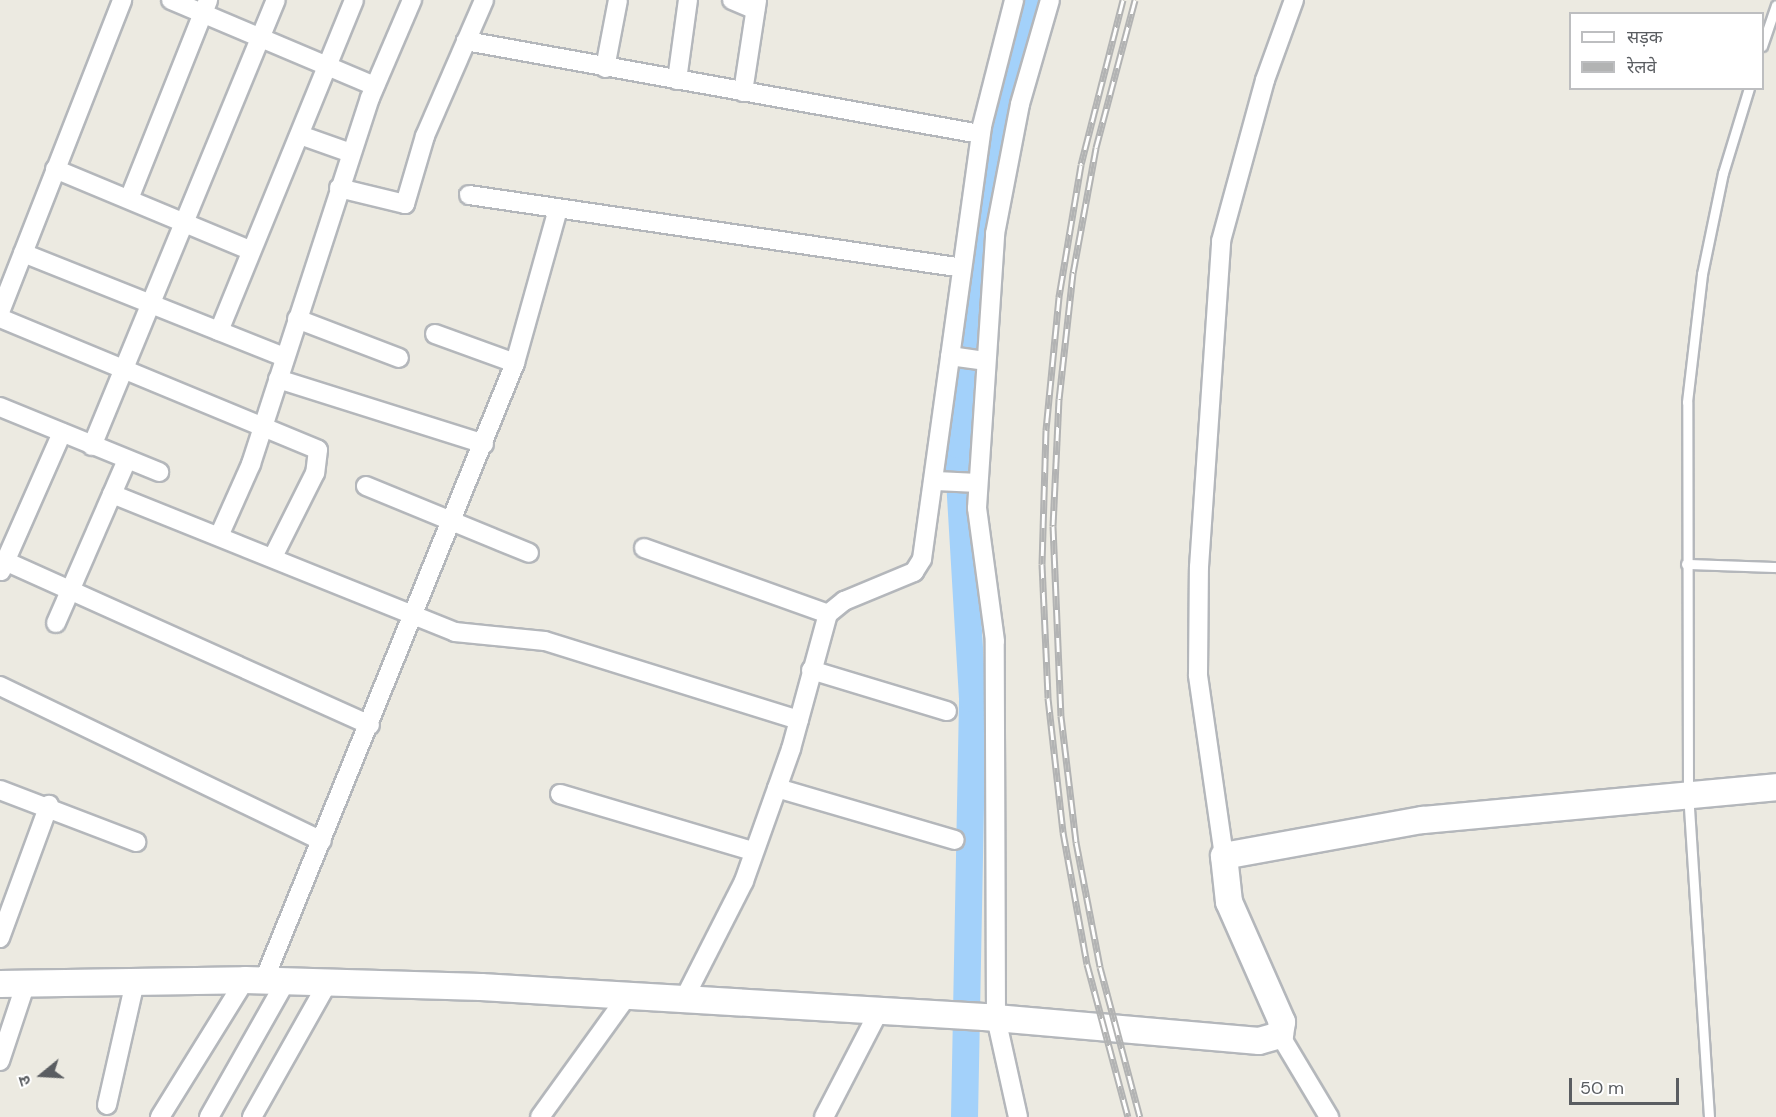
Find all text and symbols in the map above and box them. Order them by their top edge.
legend [1569,12,1764,90]
text: सड़क [1627,25,1663,49]
text: रेलवे [1627,55,1657,79]
north arrow [12,1045,72,1105]
scale bar [1572,1066,1682,1104]
text: उ [13,1073,36,1088]
text: 50 m [1580,1076,1624,1100]

